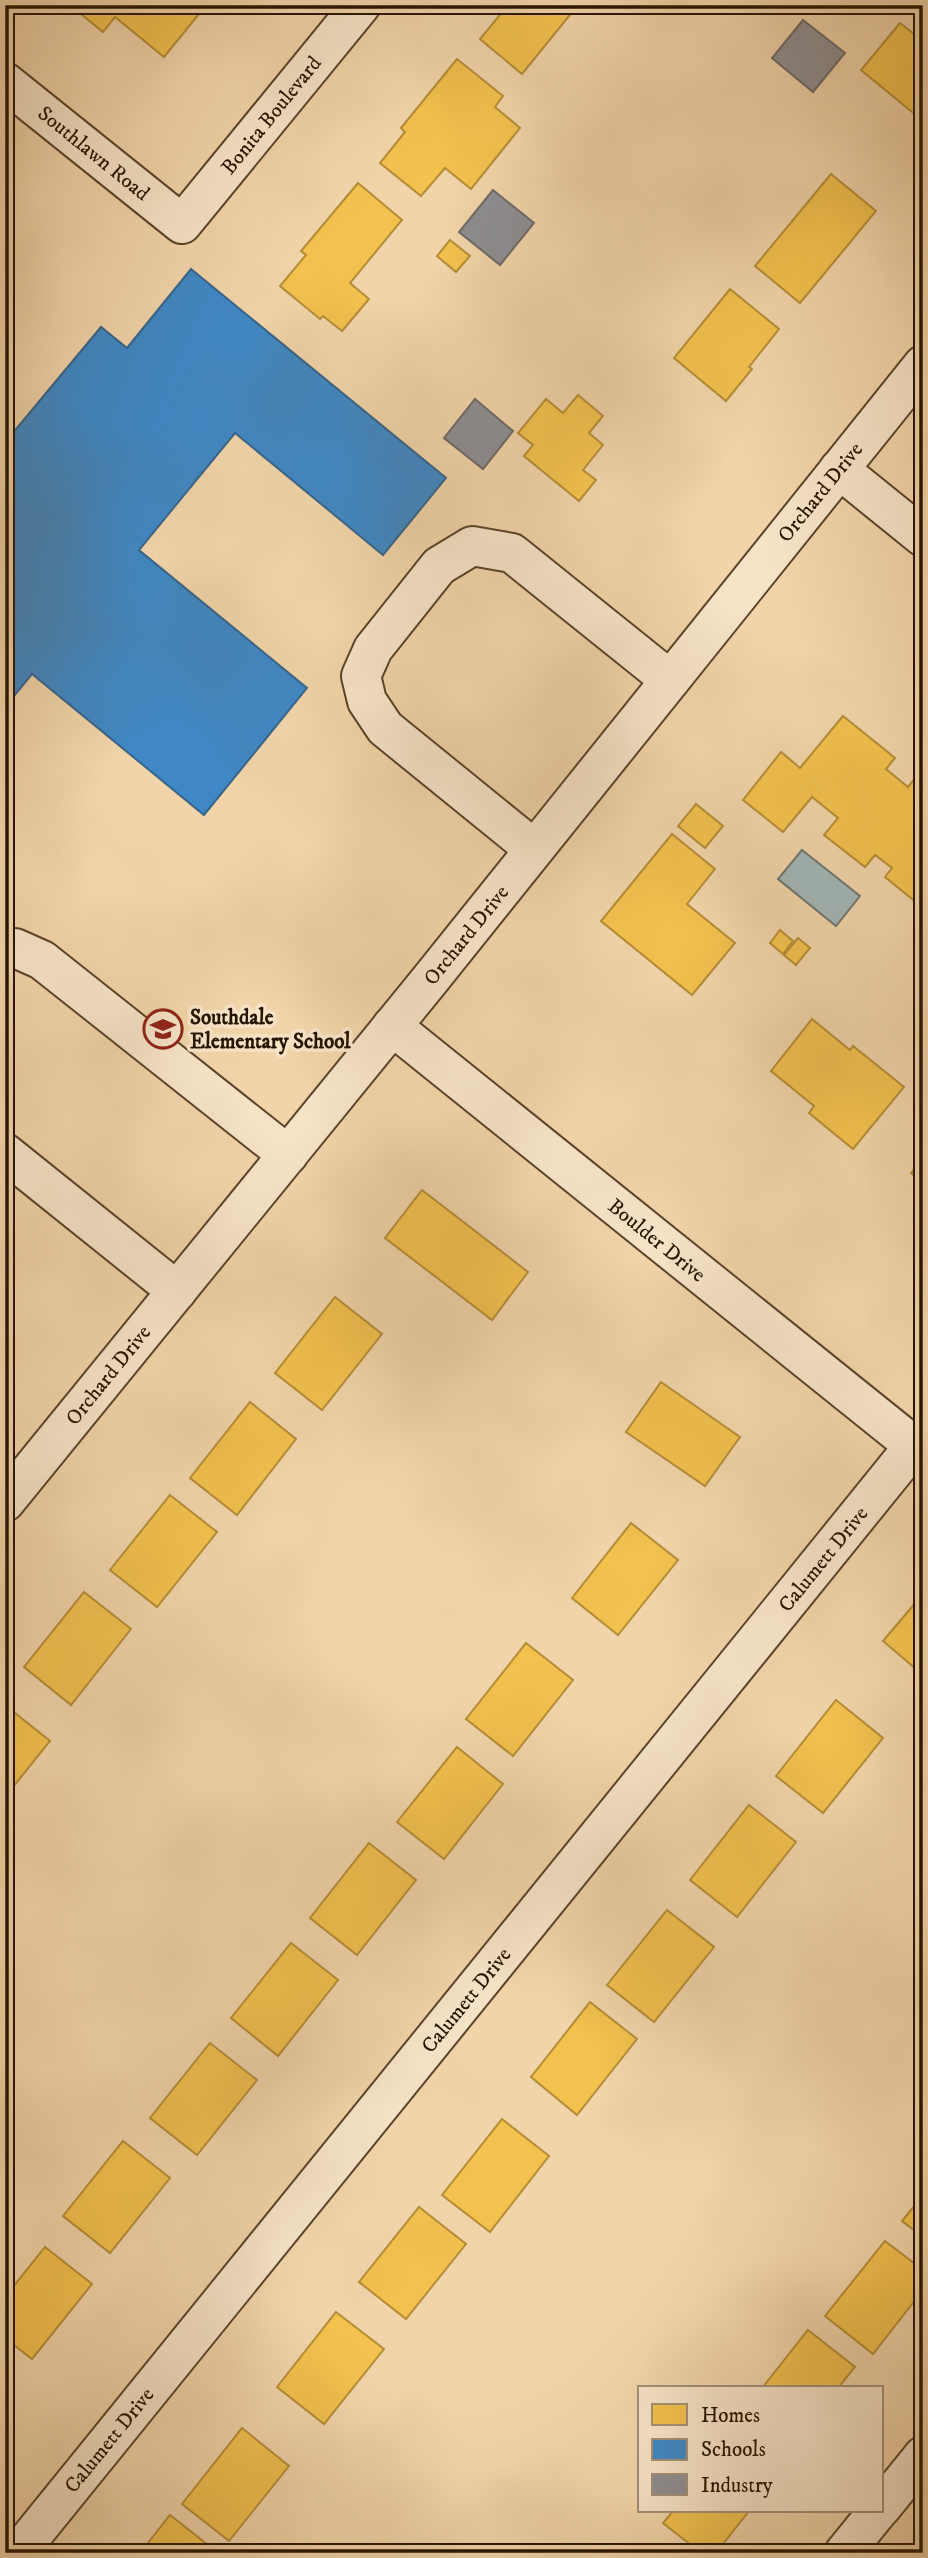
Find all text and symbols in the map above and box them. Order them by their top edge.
street label: Bonita Boulevard [216,51,328,180]
street label: Southlawn Road [32,101,155,207]
street label: Orchard Drive [773,437,869,548]
street label: Orchard Drive [419,880,515,991]
place label: Southdale Elementary School [190,1005,351,1055]
school or university icon: Southdale Elementary School [142,1008,184,1050]
street label: Boulder Drive [602,1193,711,1288]
street label: Orchard Drive [61,1320,157,1431]
street label: Calumett Drive [773,1501,874,1618]
street label: Calumett Drive [416,1942,517,2059]
street label: Calumett Drive [59,2382,160,2499]
legend [638,2386,883,2512]
text: Homes [701,2403,760,2429]
text: Schools [701,2437,766,2463]
text: Industry [701,2473,774,2499]

